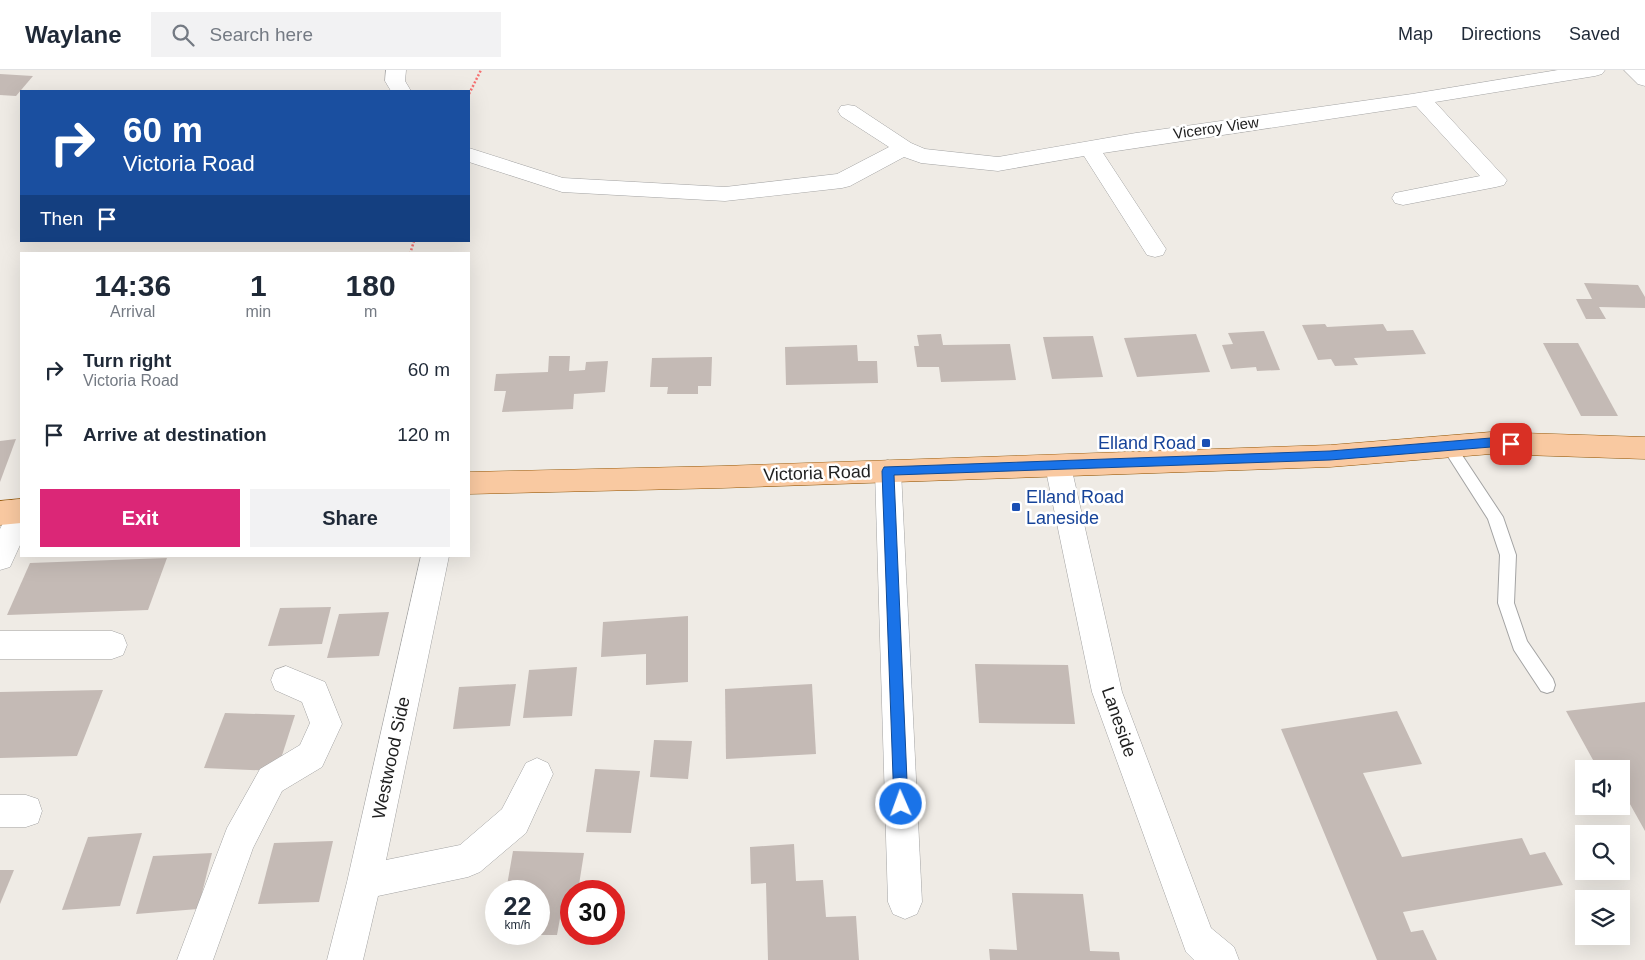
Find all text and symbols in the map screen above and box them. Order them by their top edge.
search box [151,12,501,57]
text: Waylane [25,21,121,48]
icon: search [169,21,197,49]
text: Search here [209,24,313,45]
text: Map [1398,24,1433,44]
text: Directions [1461,24,1541,44]
text: Saved [1569,24,1620,44]
icon: right [40,110,105,175]
text: 60 m [123,110,203,149]
street label: Viceroy View [1172,113,1260,142]
text: Victoria Road [123,151,255,176]
icon: arrive [93,205,121,233]
text: Then [40,208,83,229]
text: 14:36 [94,269,171,302]
text: 1 [250,269,267,302]
text: 180 [346,269,396,302]
text: Arrival [110,303,155,320]
text: min [245,303,271,320]
text: m [364,303,377,320]
text: Turn right [83,350,171,371]
icon: right [40,356,68,384]
text: 60 m [408,359,450,380]
text: Victoria Road [83,372,179,389]
icon: arrive [40,421,68,449]
pin [1490,423,1532,465]
text: Arrive at destination [83,424,267,445]
text: 120 m [397,424,450,445]
icon: arrive [1497,430,1525,458]
place label: Elland Road [1098,433,1196,453]
marker: Elland Road [1200,437,1212,449]
street label: Victoria Road [763,461,871,485]
place label: Elland Road Laneside [1026,487,1124,528]
button: Exit [40,489,240,547]
button: Share [250,489,450,547]
marker: Elland Road Laneside [1010,501,1022,513]
street label: Laneside [1098,684,1140,760]
street label: Westwood Side [368,695,414,821]
map controls [1575,760,1630,945]
button: sound [1575,760,1630,815]
position arrow [874,777,926,829]
button: search [1575,825,1630,880]
speed limit sign: 30 [560,880,625,945]
button: layers [1575,890,1630,945]
text: 22 [504,892,531,920]
text: km/h [504,918,531,932]

